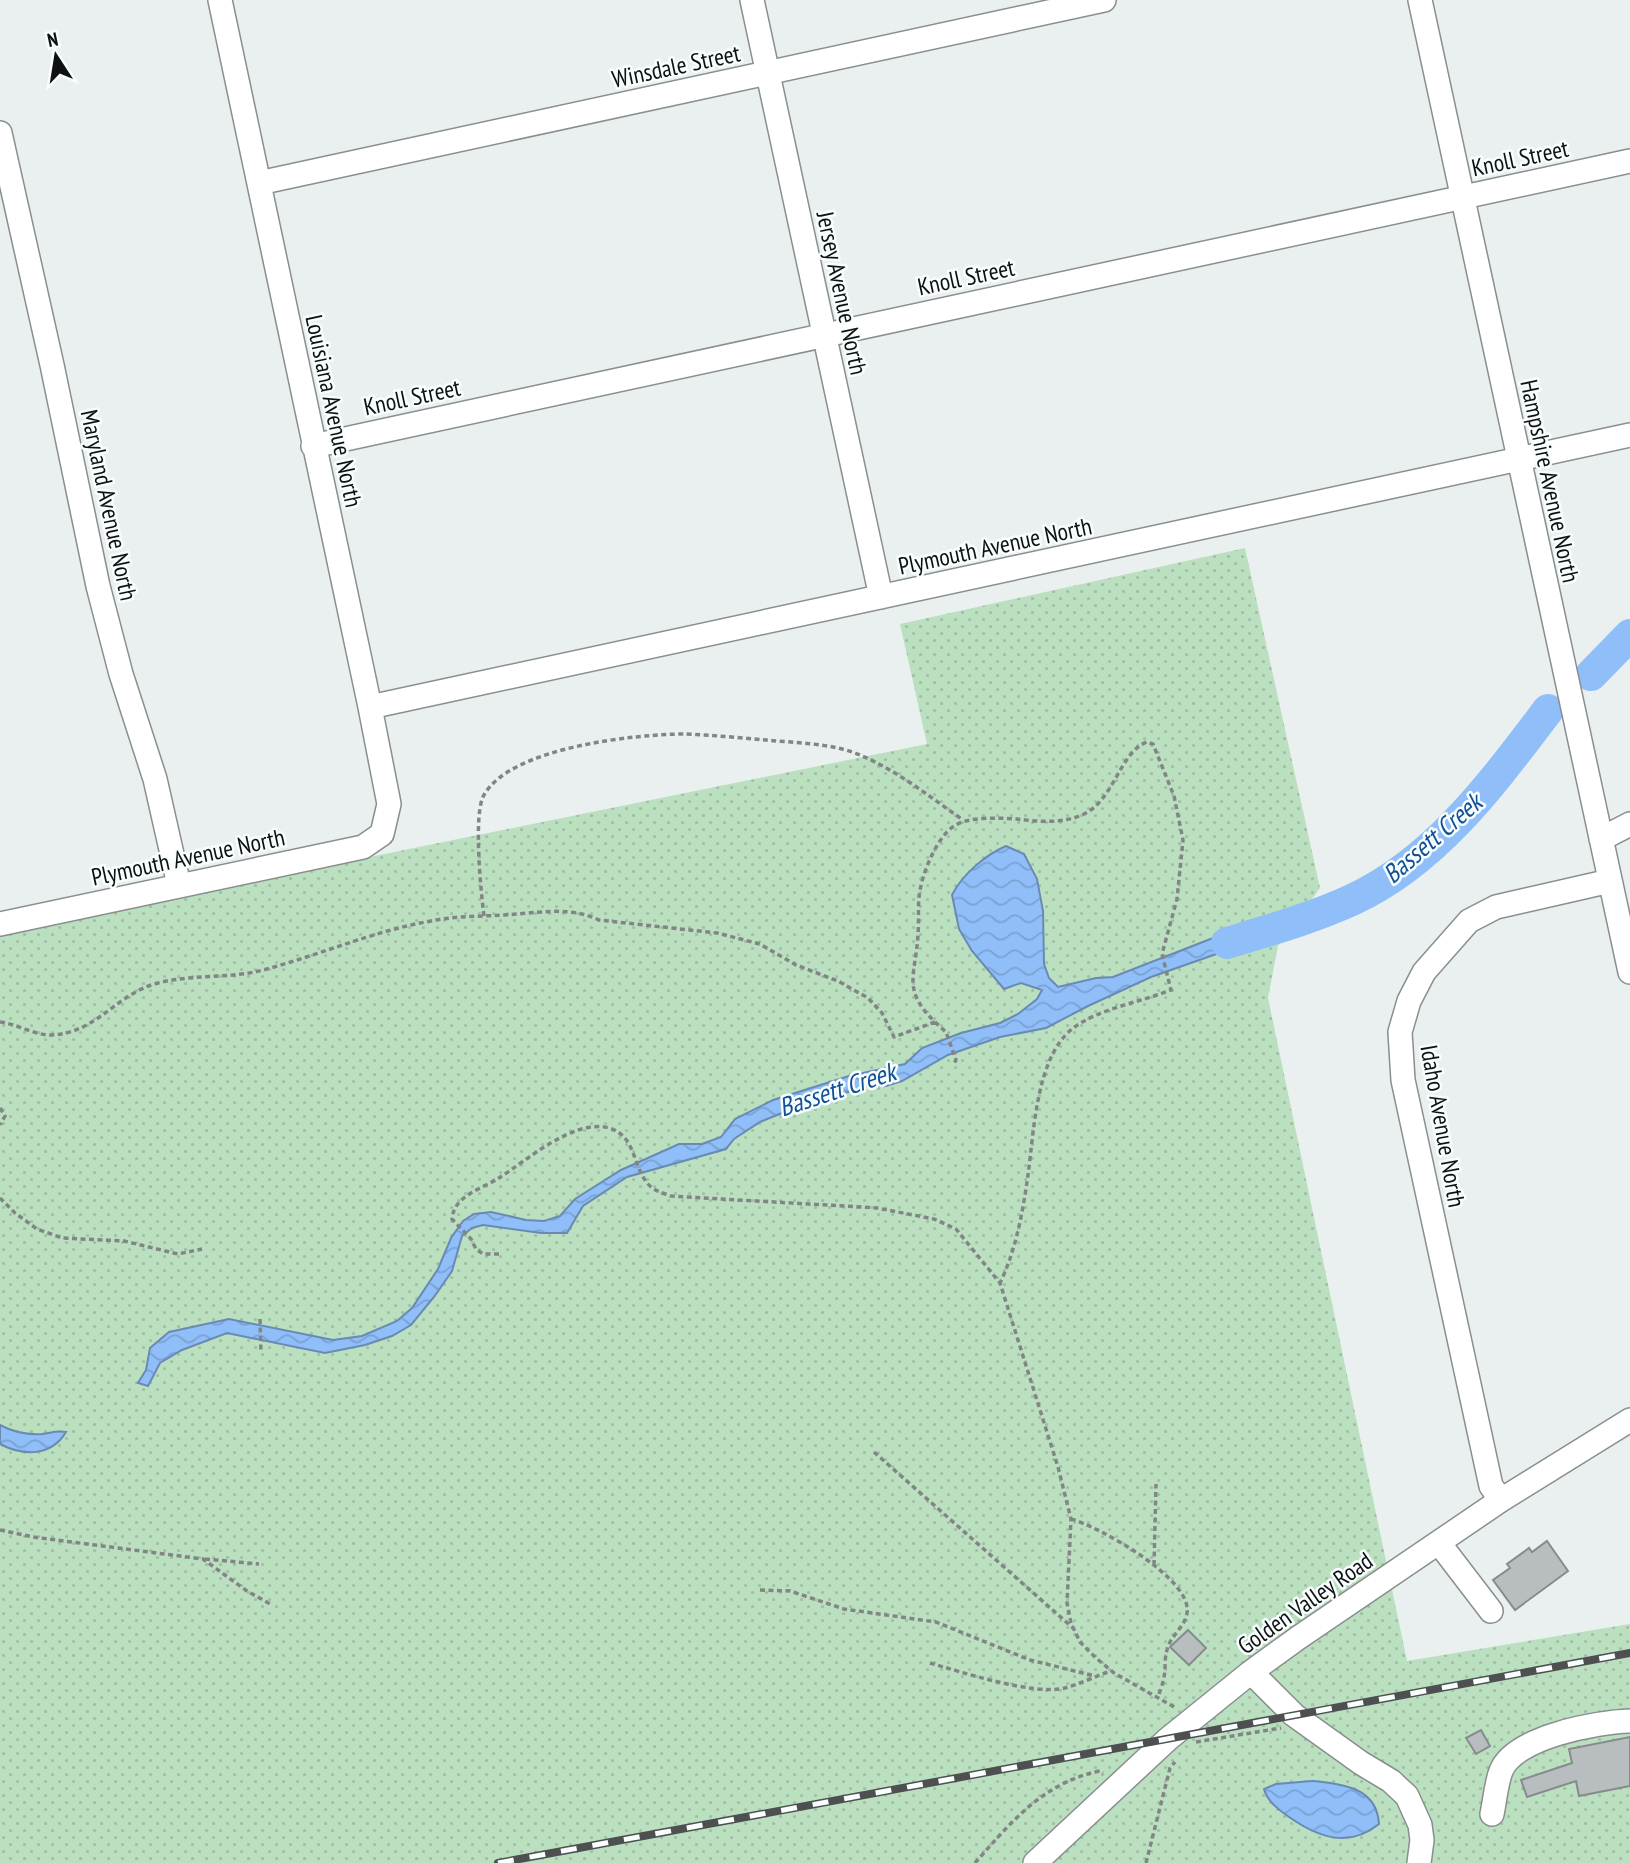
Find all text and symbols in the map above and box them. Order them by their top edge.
north arrow [21,21,91,91]
text: N [45,27,60,52]
street label: Winsdale Street [609,37,743,95]
street label: Knoll Street [1469,133,1572,183]
street label: Jersey Avenue North [809,208,874,377]
street label: Knoll Street [915,252,1018,302]
street label: Louisiana Avenue North [298,312,370,510]
street label: Knoll Street [361,372,464,422]
street label: Hampshire Avenue North [1513,377,1587,585]
street label: Maryland Avenue North [74,407,144,603]
street label: Plymouth Avenue North [896,510,1094,582]
water label: Bassett Creek [1376,784,1491,890]
street label: Plymouth Avenue North [89,821,287,893]
street label: Idaho Avenue North [1413,1042,1473,1210]
water label: Bassett Creek [774,1054,902,1123]
street label: Golden Valley Road [1231,1545,1379,1661]

